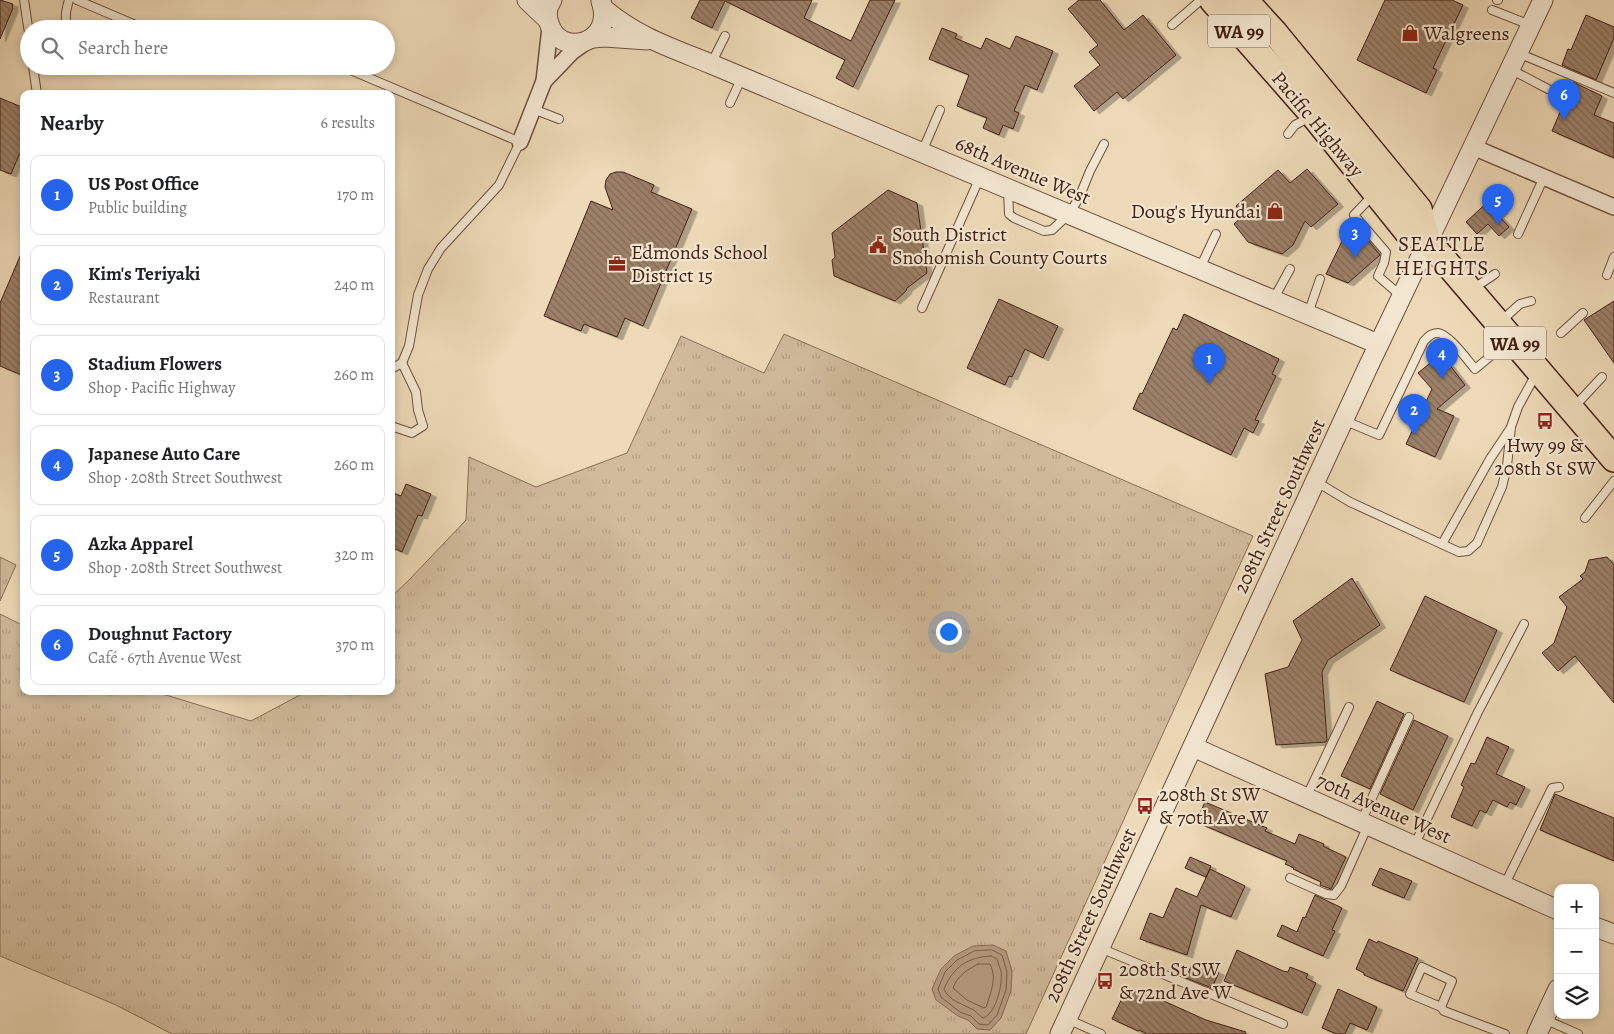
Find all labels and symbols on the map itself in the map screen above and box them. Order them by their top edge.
road number: WA 99 [1208,15,1270,48]
place label: Walgreens [1423,20,1510,47]
shop icon: Walgreens [1400,23,1420,43]
street label: Pacific Highway [1265,66,1371,184]
pin: 6 [1548,79,1580,120]
street label: 68th Avenue West [951,130,1095,211]
pin: 5 [1482,184,1514,225]
place label: Doug's Hyundai [1131,198,1261,225]
shop icon: Doug's Hyundai [1265,201,1285,221]
pin: 3 [1339,217,1371,258]
place label: South District Snohomish County Courts [892,221,1107,271]
district label: SEATTLE HEIGHTS [1395,230,1489,282]
public building icon: South District Snohomish County Courts [868,235,888,255]
place label: Edmonds School District 15 [631,239,768,289]
office icon: Edmonds School District 15 [607,254,627,274]
road number: WA 99 [1484,326,1546,359]
pin: 4 [1426,338,1458,379]
pin: 1 [1193,343,1225,384]
pin: 2 [1398,394,1430,435]
bus stop icon: Hwy 99 & 208th St SW [1535,411,1555,431]
street label: 208th Street Southwest [1227,414,1332,598]
place label: Hwy 99 & 208th St SW [1494,432,1596,482]
your location [936,619,962,645]
street label: 70th Avenue West [1312,767,1456,850]
place label: 208th St SW & 70th Ave W [1159,781,1269,831]
bus stop icon: 208th St SW & 70th Ave W [1135,796,1155,816]
street label: 208th Street Southwest [1038,823,1143,1007]
place label: 208th St SW & 72nd Ave W [1119,956,1232,1006]
bus stop icon: 208th St SW & 72nd Ave W [1095,971,1115,991]

